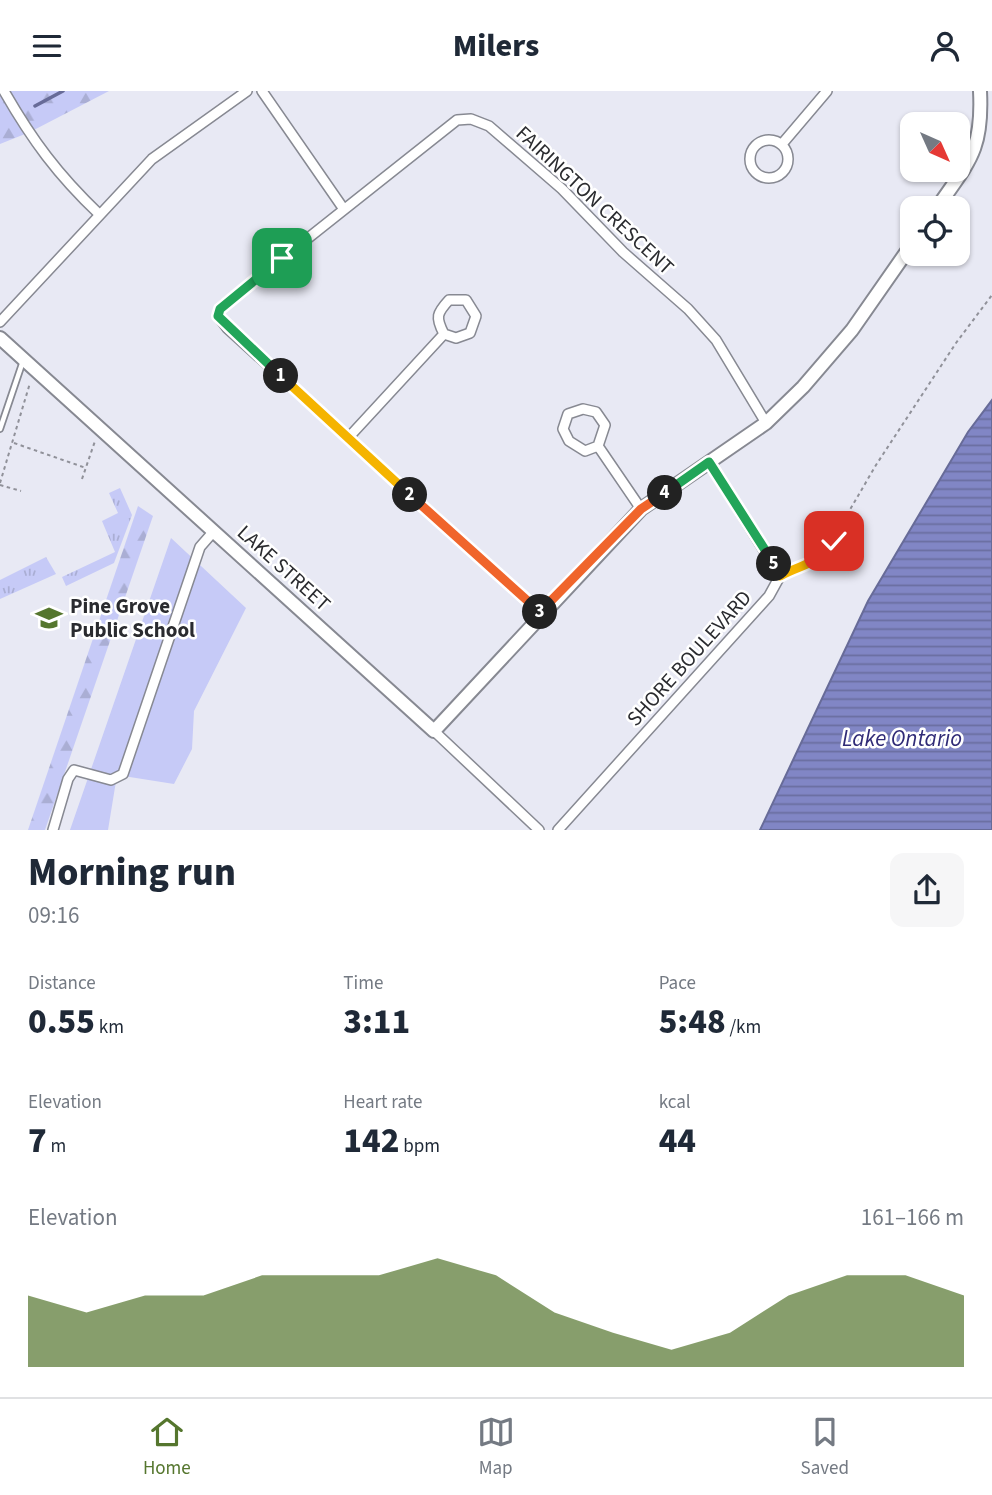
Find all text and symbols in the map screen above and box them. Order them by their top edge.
text: Milers [453,23,539,69]
icon: menu [28,27,66,65]
icon: person [926,27,964,65]
north arrow [900,112,970,182]
map controls [900,112,970,266]
street label: FAIRINGTON CRESCENT [509,119,681,281]
button: locate [900,196,970,266]
pin [252,228,312,288]
icon: arrive [263,239,301,277]
pin: 1 [264,359,298,393]
text: 1 [275,362,286,389]
pin: 4 [648,475,682,511]
pin: 2 [392,477,428,513]
text: 4 [659,479,670,506]
text: 2 [404,481,415,508]
pin [804,511,864,571]
street label: LAKE STREET [231,518,337,618]
icon: check [815,522,853,560]
pin: 5 [756,547,792,581]
text: 5 [768,550,779,577]
street label: SHORE BOULEVARD [620,583,758,733]
place label: Pine Grove Public School [70,591,195,645]
pin: 3 [522,595,558,629]
text: 3 [534,598,545,625]
school or university icon: Pine Grove Public School [34,603,64,633]
water label: Lake Ontario [842,722,962,755]
text: Morning run [28,846,236,900]
button: share [890,853,964,927]
text: 09:16 [28,899,79,932]
text: Distance [28,970,96,997]
text: Time [343,970,383,997]
text: Pace [659,970,696,997]
text: 0.55 [28,997,95,1047]
text: 3:11 [343,997,410,1047]
text: 5:48 [659,997,726,1047]
text: km [95,1014,124,1041]
text: /km [726,1014,761,1041]
text: Elevation [28,1089,102,1116]
text: Heart rate [343,1089,422,1116]
text: kcal [659,1089,691,1116]
text: 7 [28,1116,47,1166]
text: 142 [343,1116,399,1166]
text: 44 [659,1116,696,1166]
text: m [47,1133,66,1160]
text: bpm [399,1133,440,1160]
text: Elevation [28,1201,118,1234]
text: 161–166 m [861,1201,964,1234]
tab: Home [143,1413,191,1482]
tab: Map [477,1413,515,1482]
tab: Saved [801,1413,849,1482]

